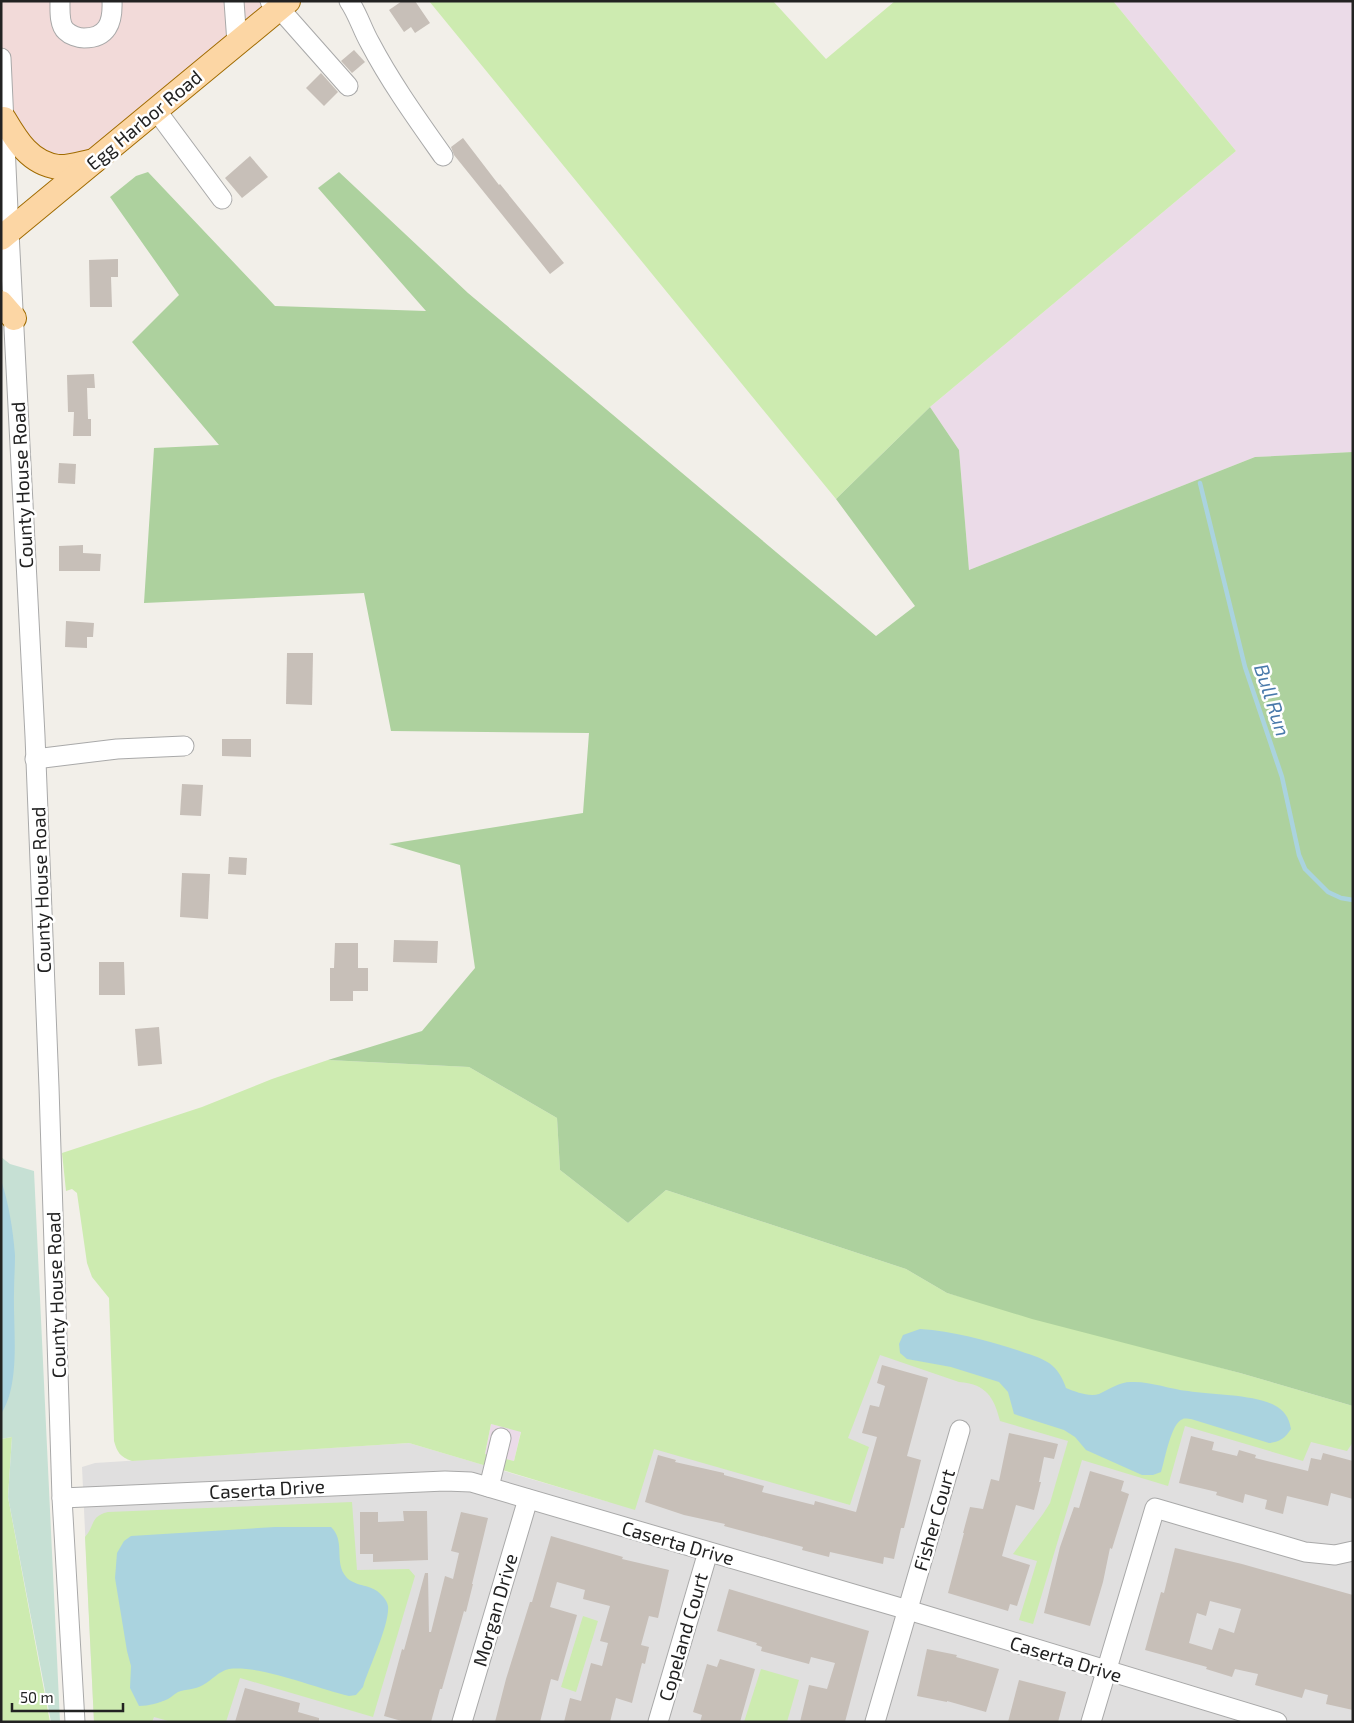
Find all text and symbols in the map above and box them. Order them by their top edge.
street label: Egg Harbor Road [81,65,206,175]
street label: County House Road [6,401,37,569]
water label: Bull Run [1250,660,1296,739]
street label: County House Road [26,806,55,974]
street label: County House Road [41,1211,70,1379]
street label: Fisher Court [908,1466,959,1573]
street label: Caserta Drive [209,1474,325,1503]
street label: Caserta Drive [619,1516,737,1570]
street label: Morgan Drive [467,1551,522,1669]
street label: Copeland Court [653,1570,712,1704]
street label: Caserta Drive [1007,1631,1125,1686]
scale bar [12,1680,124,1712]
text: 50 m [20,1688,54,1706]

